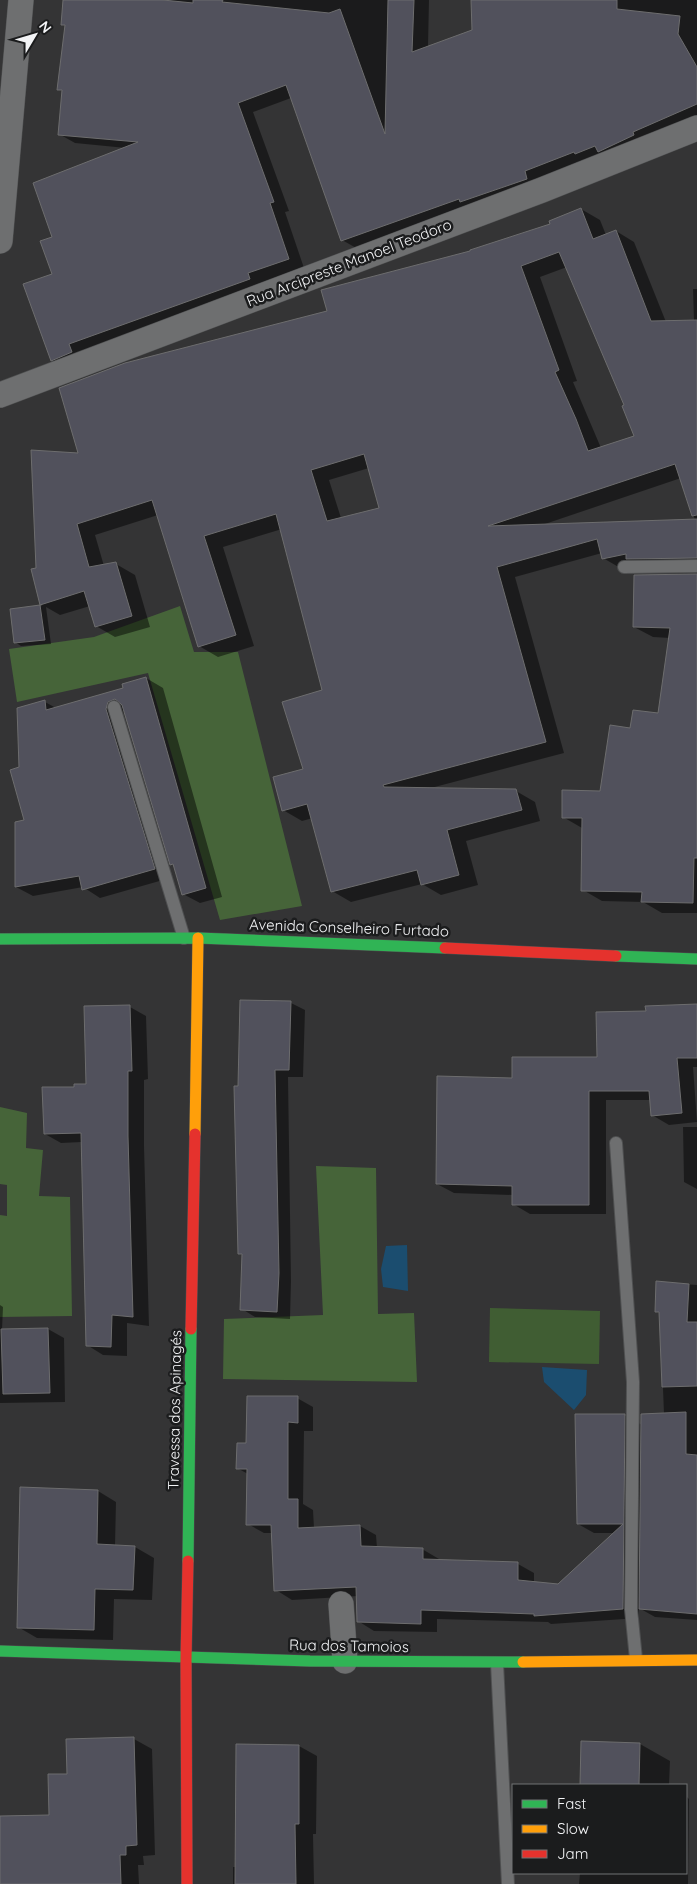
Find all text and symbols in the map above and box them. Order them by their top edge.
north arrow [10,10,60,60]
text: N [35,17,56,37]
street label: Rua Arcipreste Manoel Teodoro [244,215,454,310]
street label: Avenida Conselheiro Furtado [249,915,449,940]
street label: Travessa dos Apinagés [164,1330,185,1490]
street label: Rua dos Tamoios [289,1635,409,1656]
legend [512,1784,687,1874]
text: Fast [557,1794,586,1813]
text: Slow [557,1819,589,1838]
text: Jam [557,1844,588,1863]

